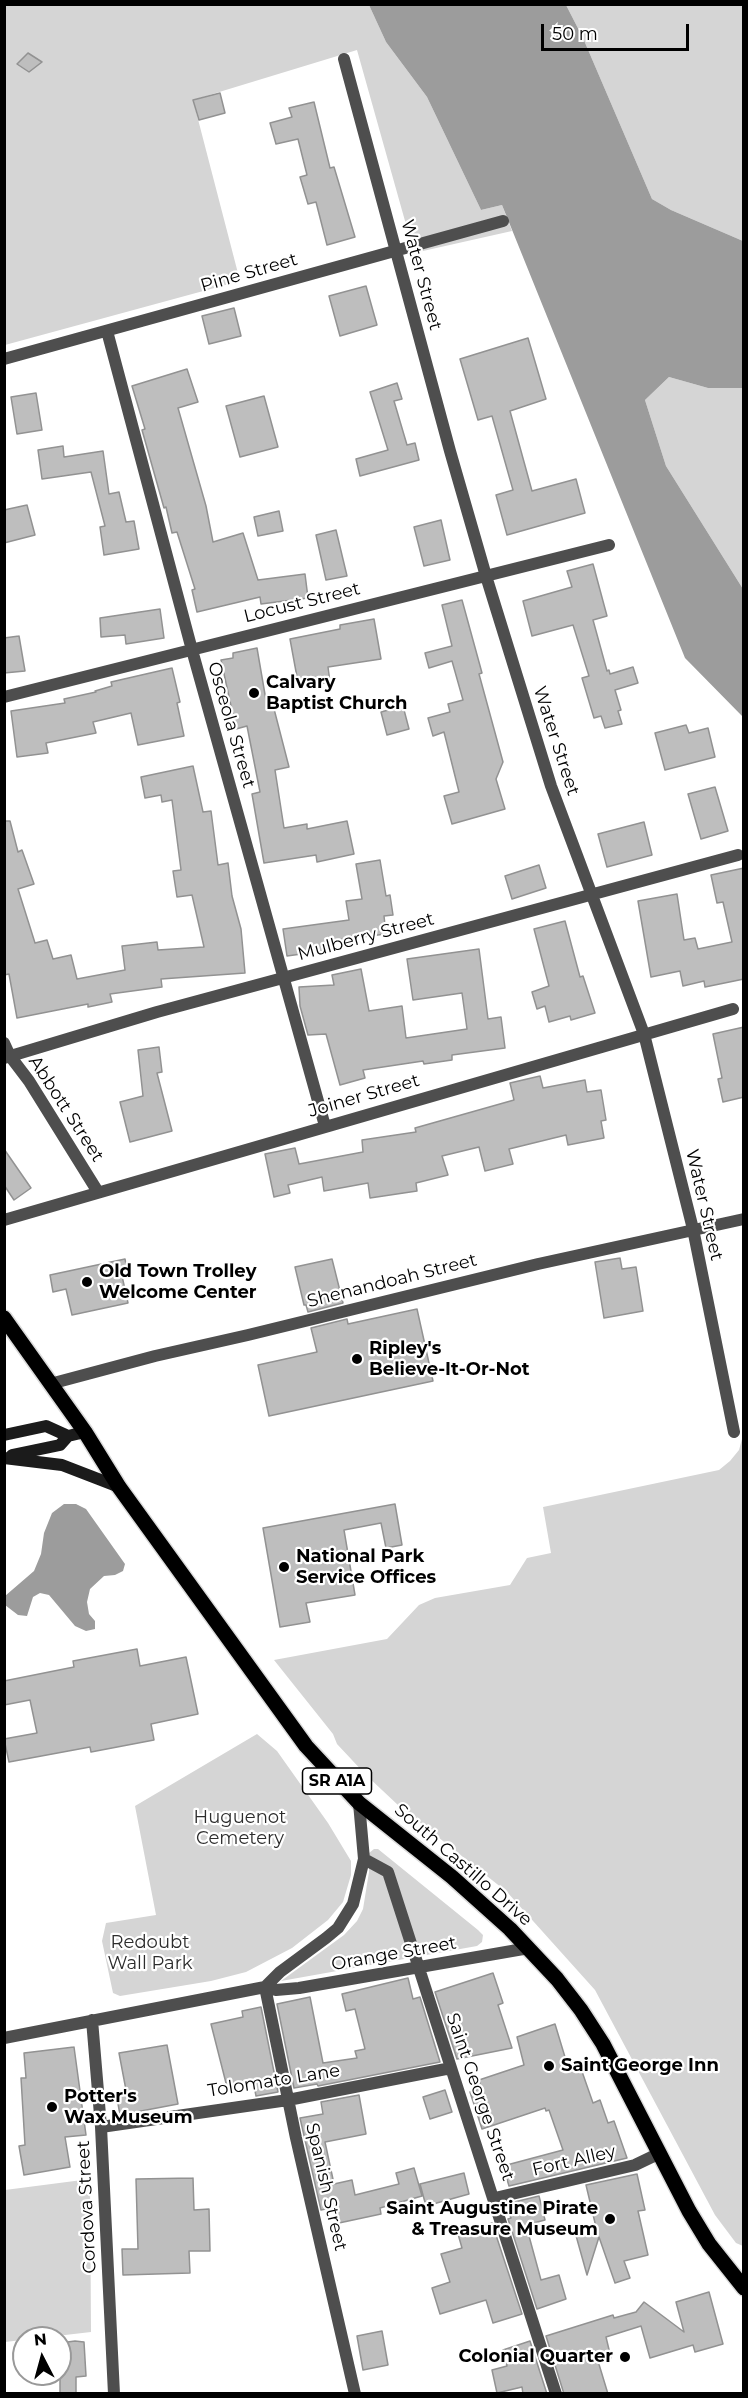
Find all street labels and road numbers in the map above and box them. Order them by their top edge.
street label: Water Street [396,217,446,333]
street label: Pine Street [198,249,300,297]
street label: Locust Street [242,578,362,628]
street label: Osceola Street [203,659,259,791]
street label: Water Street [528,684,584,798]
street label: Mulberry Street [295,908,437,966]
street label: Abbott Street [24,1052,108,1166]
street label: Joiner Street [306,1070,422,1122]
street label: Water Street [681,1147,727,1263]
street label: Shenandoah Street [305,1249,479,1313]
road number: SR A1A [302,1768,372,1794]
street label: South Castillo Drive [390,1799,536,1931]
street label: Orange Street [330,1932,458,1976]
street label: Saint George Street [441,2010,519,2184]
street label: Tolomato Lane [206,2060,342,2102]
street label: Spanish Street [301,2121,351,2253]
street label: Cordova Street [73,2140,101,2274]
street label: Fort Alley [530,2141,618,2181]

